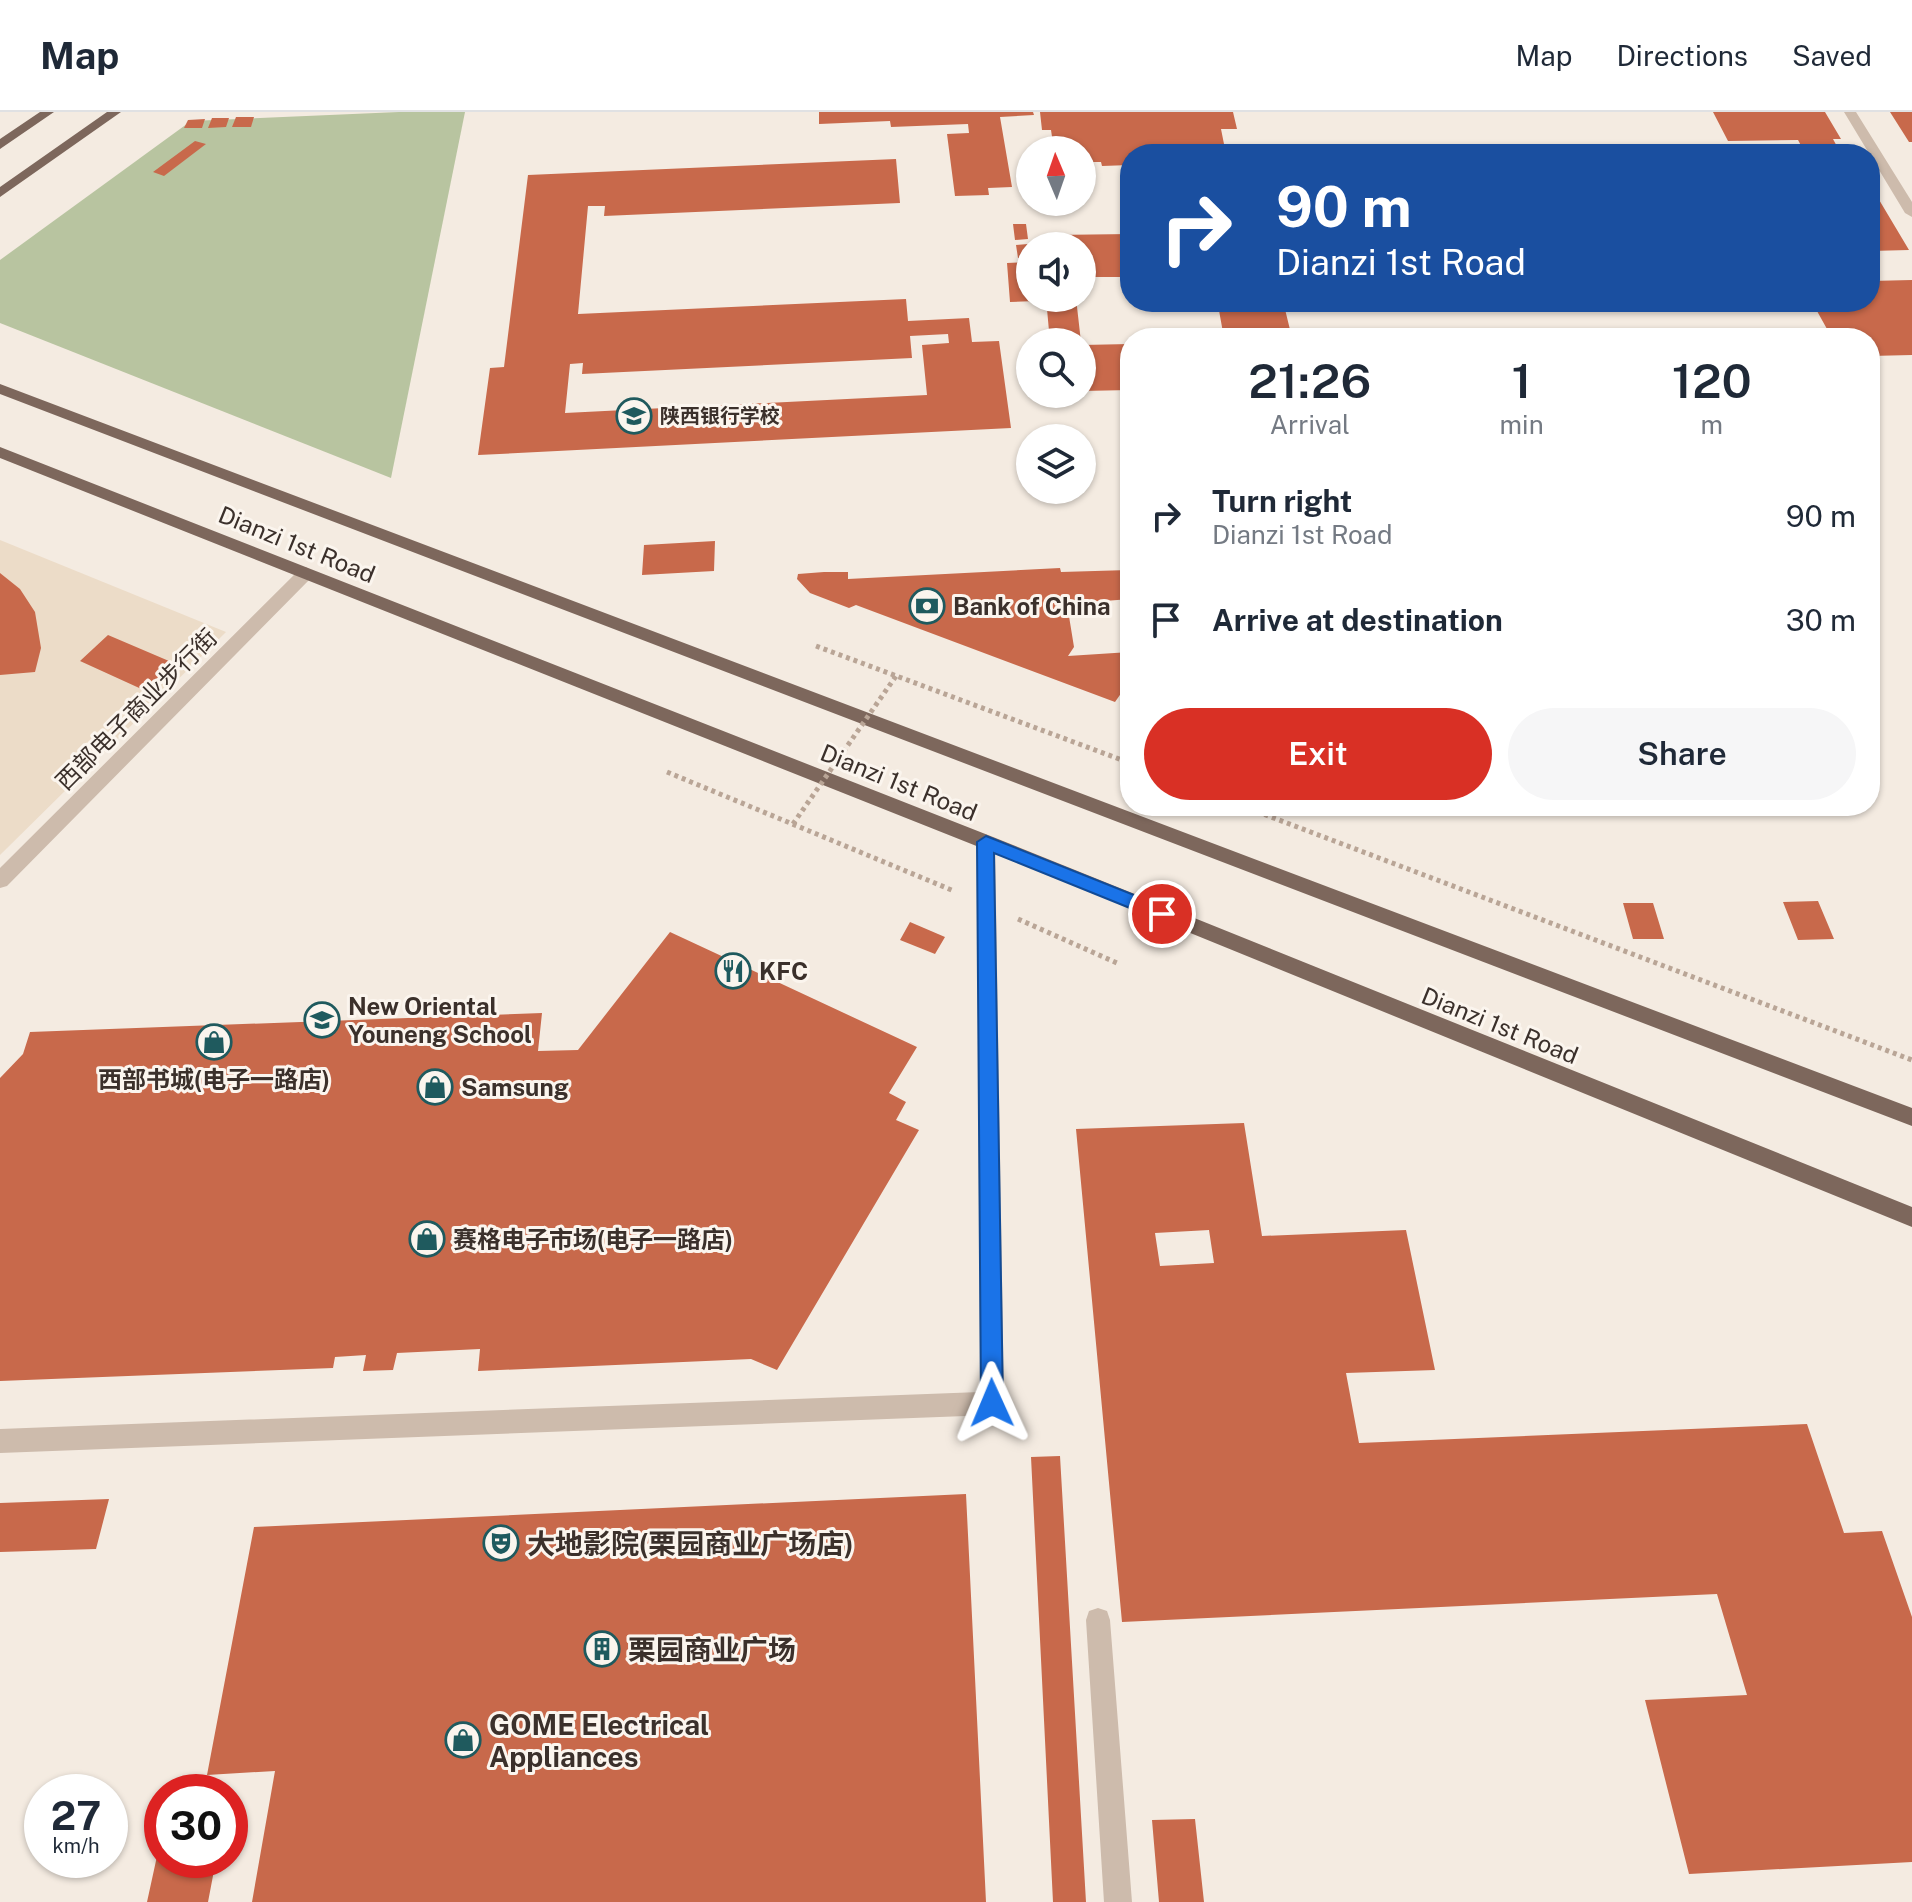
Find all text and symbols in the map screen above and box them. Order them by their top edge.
text: Map [40,33,119,78]
text: Map [1516,39,1572,72]
text: Directions [1616,39,1748,72]
text: Saved [1792,39,1872,72]
north arrow [1016,136,1096,216]
map controls [1016,136,1096,504]
text: 90 m [1276,174,1412,240]
icon: right [1144,176,1248,280]
button: sound [1016,232,1096,312]
text: Dianzi 1st Road [1276,241,1526,283]
button: search [1016,328,1096,408]
text: 21:26 [1248,352,1371,409]
text: 1 [1512,352,1532,409]
text: 120 [1672,352,1752,409]
school or university icon: 陕西银行学校 [615,397,653,435]
place label: 陕西银行学校 [660,404,780,428]
text: Arrival [1270,409,1350,440]
text: min [1500,409,1544,440]
text: m [1701,409,1723,440]
button: layers [1016,424,1096,504]
text: Turn right [1212,483,1352,519]
icon: right [1144,494,1188,538]
text: 90 m [1786,498,1856,534]
street label: Dianzi 1st Road [215,500,379,588]
text: Dianzi 1st Road [1212,519,1393,550]
bank icon: Bank of China [908,587,946,625]
place label: Bank of China [953,592,1111,620]
icon: arrive [1144,598,1188,642]
text: Arrive at destination [1212,602,1503,638]
text: 30 m [1786,602,1856,638]
street label: 西部电子商业步行街 [50,623,222,795]
button: Exit [1144,708,1492,800]
button: Share [1508,708,1856,800]
street label: Dianzi 1st Road [817,738,981,826]
pin [1128,880,1196,948]
icon: arrive [1140,892,1184,936]
restaurant icon: KFC [714,952,752,990]
place label: KFC [759,957,808,985]
street label: Dianzi 1st Road [1418,981,1582,1069]
place label: New Oriental Youneng School [348,992,532,1048]
school or university icon: New Oriental Youneng School [303,1001,341,1039]
shop icon: 西部书城(电子一路店) [195,1023,233,1061]
place label: 西部书城(电子一路店) [98,1065,330,1093]
shop icon: Samsung [416,1068,454,1106]
place label: Samsung [461,1073,569,1101]
shop icon: 赛格电子市场(电子一路店) [408,1220,446,1258]
place label: 赛格电子市场(电子一路店) [453,1225,733,1253]
position arrow [950,1361,1034,1445]
theatre icon: 大地影院(栗园商业广场店) [482,1524,520,1562]
place label: 大地影院(栗园商业广场店) [527,1527,854,1560]
building icon: 栗园商业广场 [583,1630,621,1668]
place label: 栗园商业广场 [628,1633,796,1666]
place label: GOME Electrical Appliances [489,1708,709,1773]
shop icon: GOME Electrical Appliances [444,1721,482,1759]
speed limit sign: 30 [144,1774,248,1878]
text: 27 [51,1792,101,1839]
text: km/h [52,1834,100,1858]

